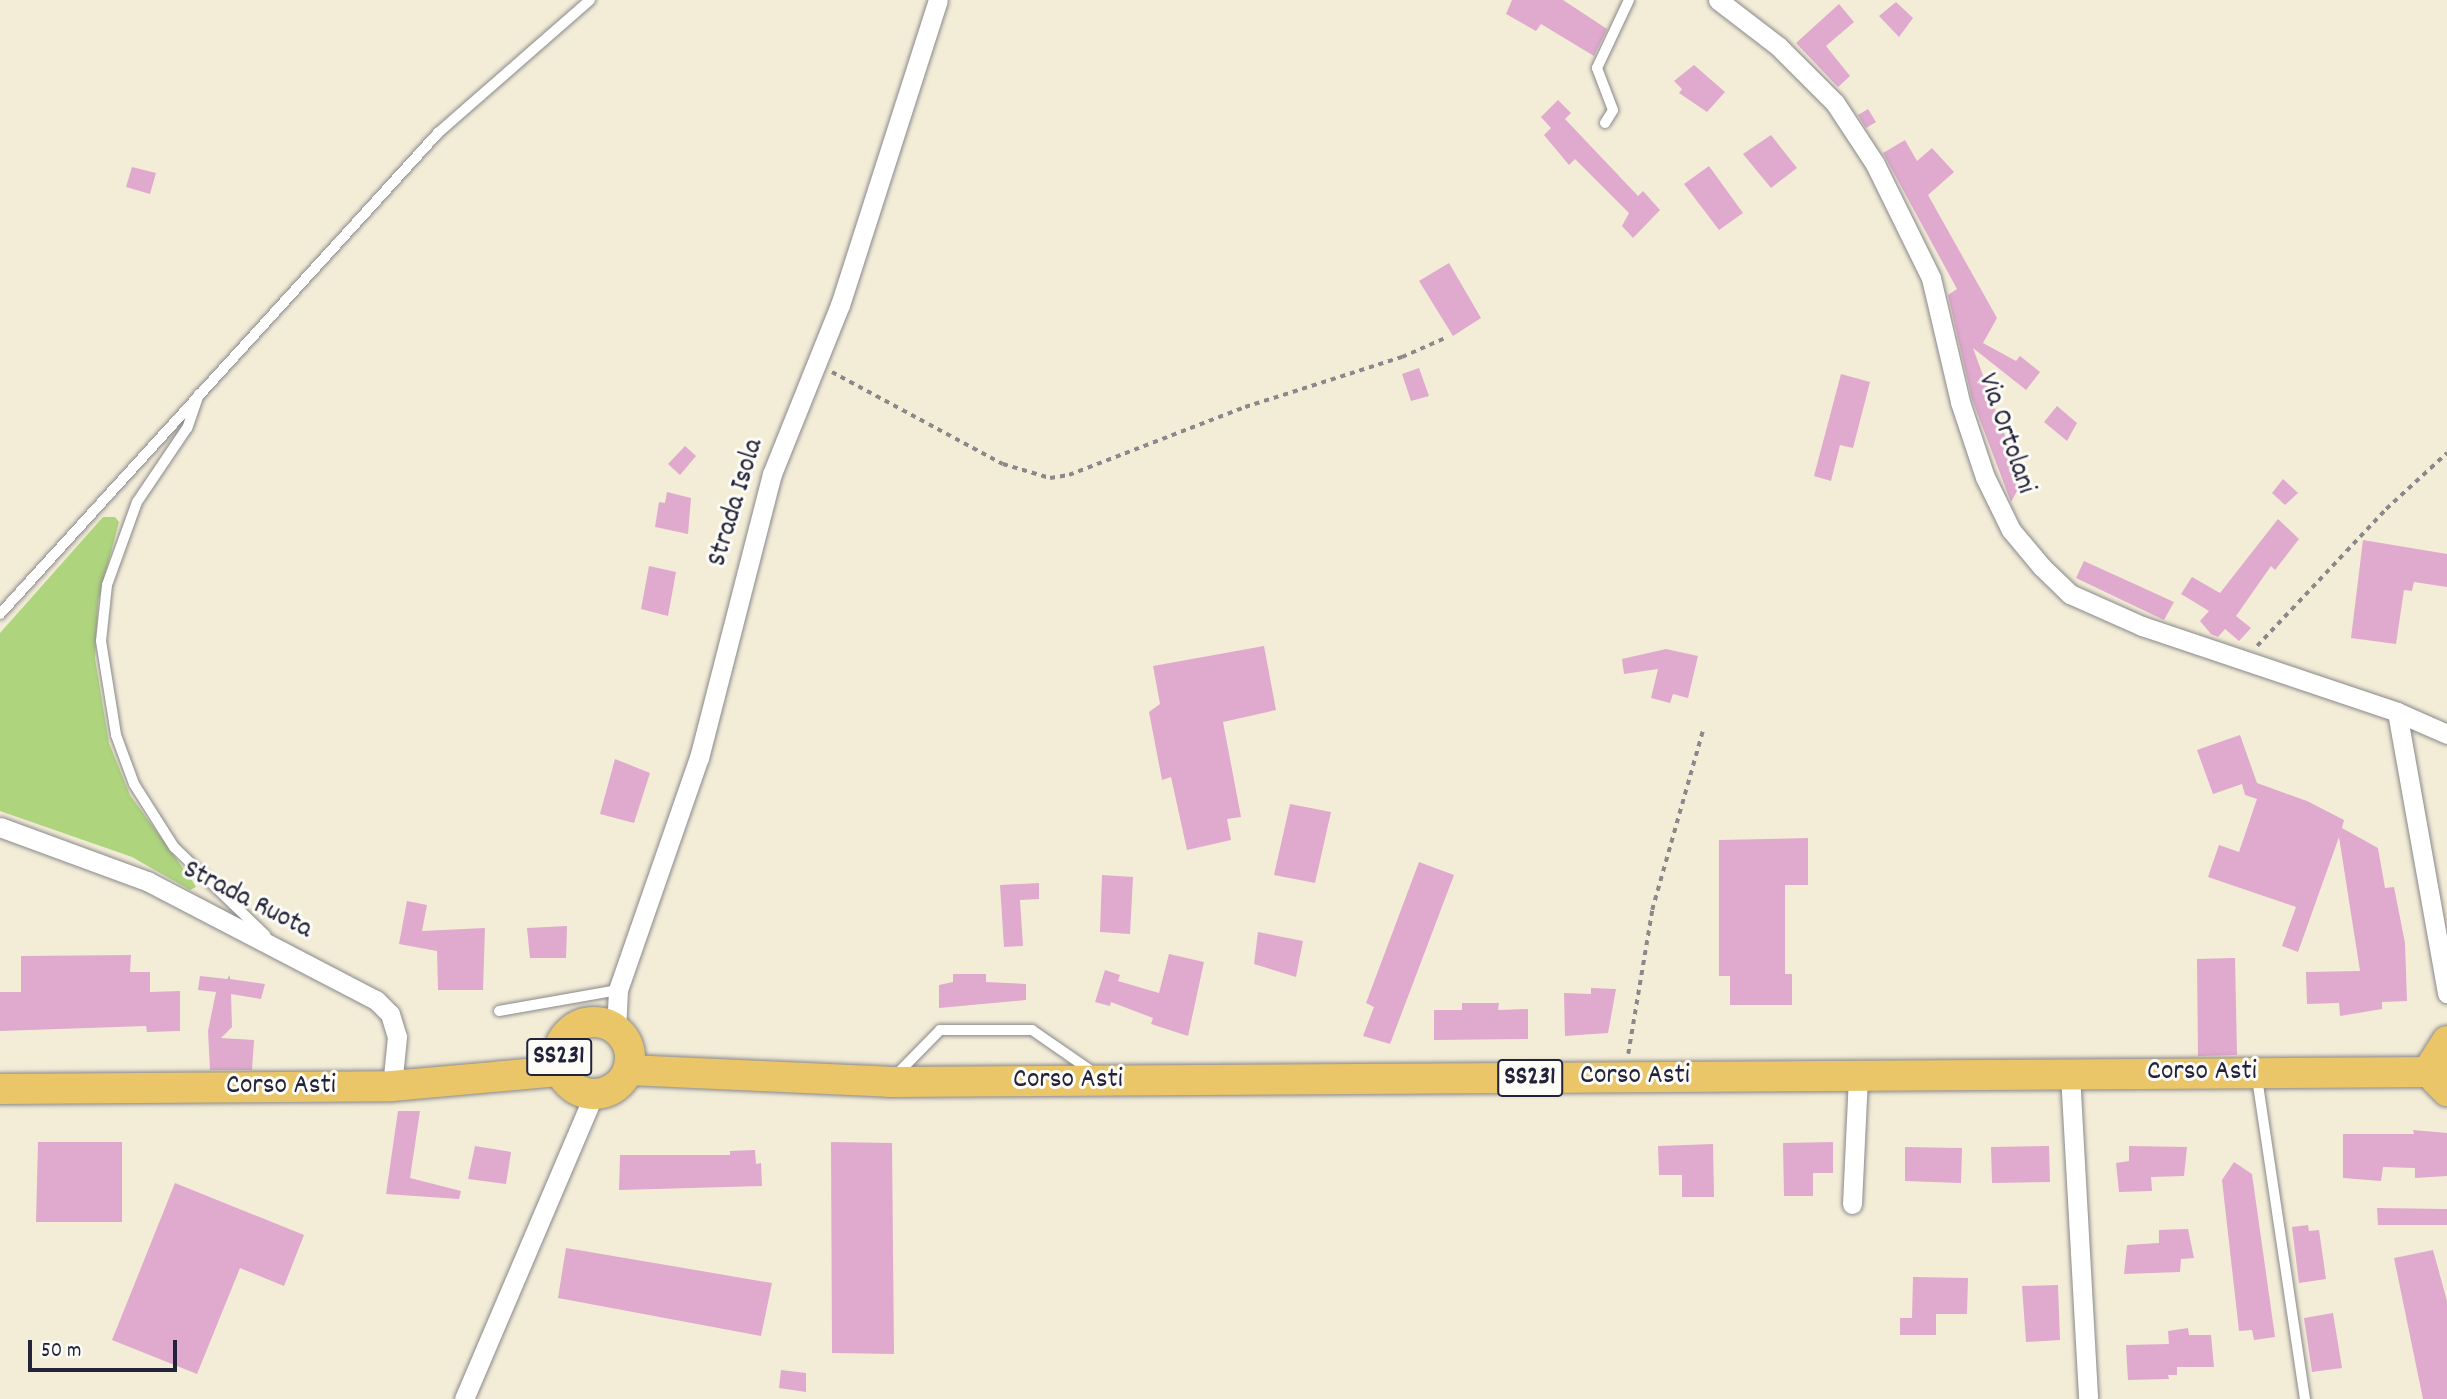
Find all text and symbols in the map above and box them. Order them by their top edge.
street label: Via Ortolani [1969,369,2041,499]
street label: Strada Isola [702,435,772,571]
street label: Strada Ruota [177,854,317,948]
road number: SS231 [526,1034,592,1080]
road number: SS231 [1497,1056,1563,1100]
street label: Corso Asti [2147,1056,2257,1090]
street label: Corso Asti [1580,1060,1690,1094]
street label: Corso Asti [1013,1064,1123,1098]
street label: Corso Asti [226,1070,336,1104]
scale bar [32,1326,180,1370]
text: 50 m [41,1337,81,1367]

